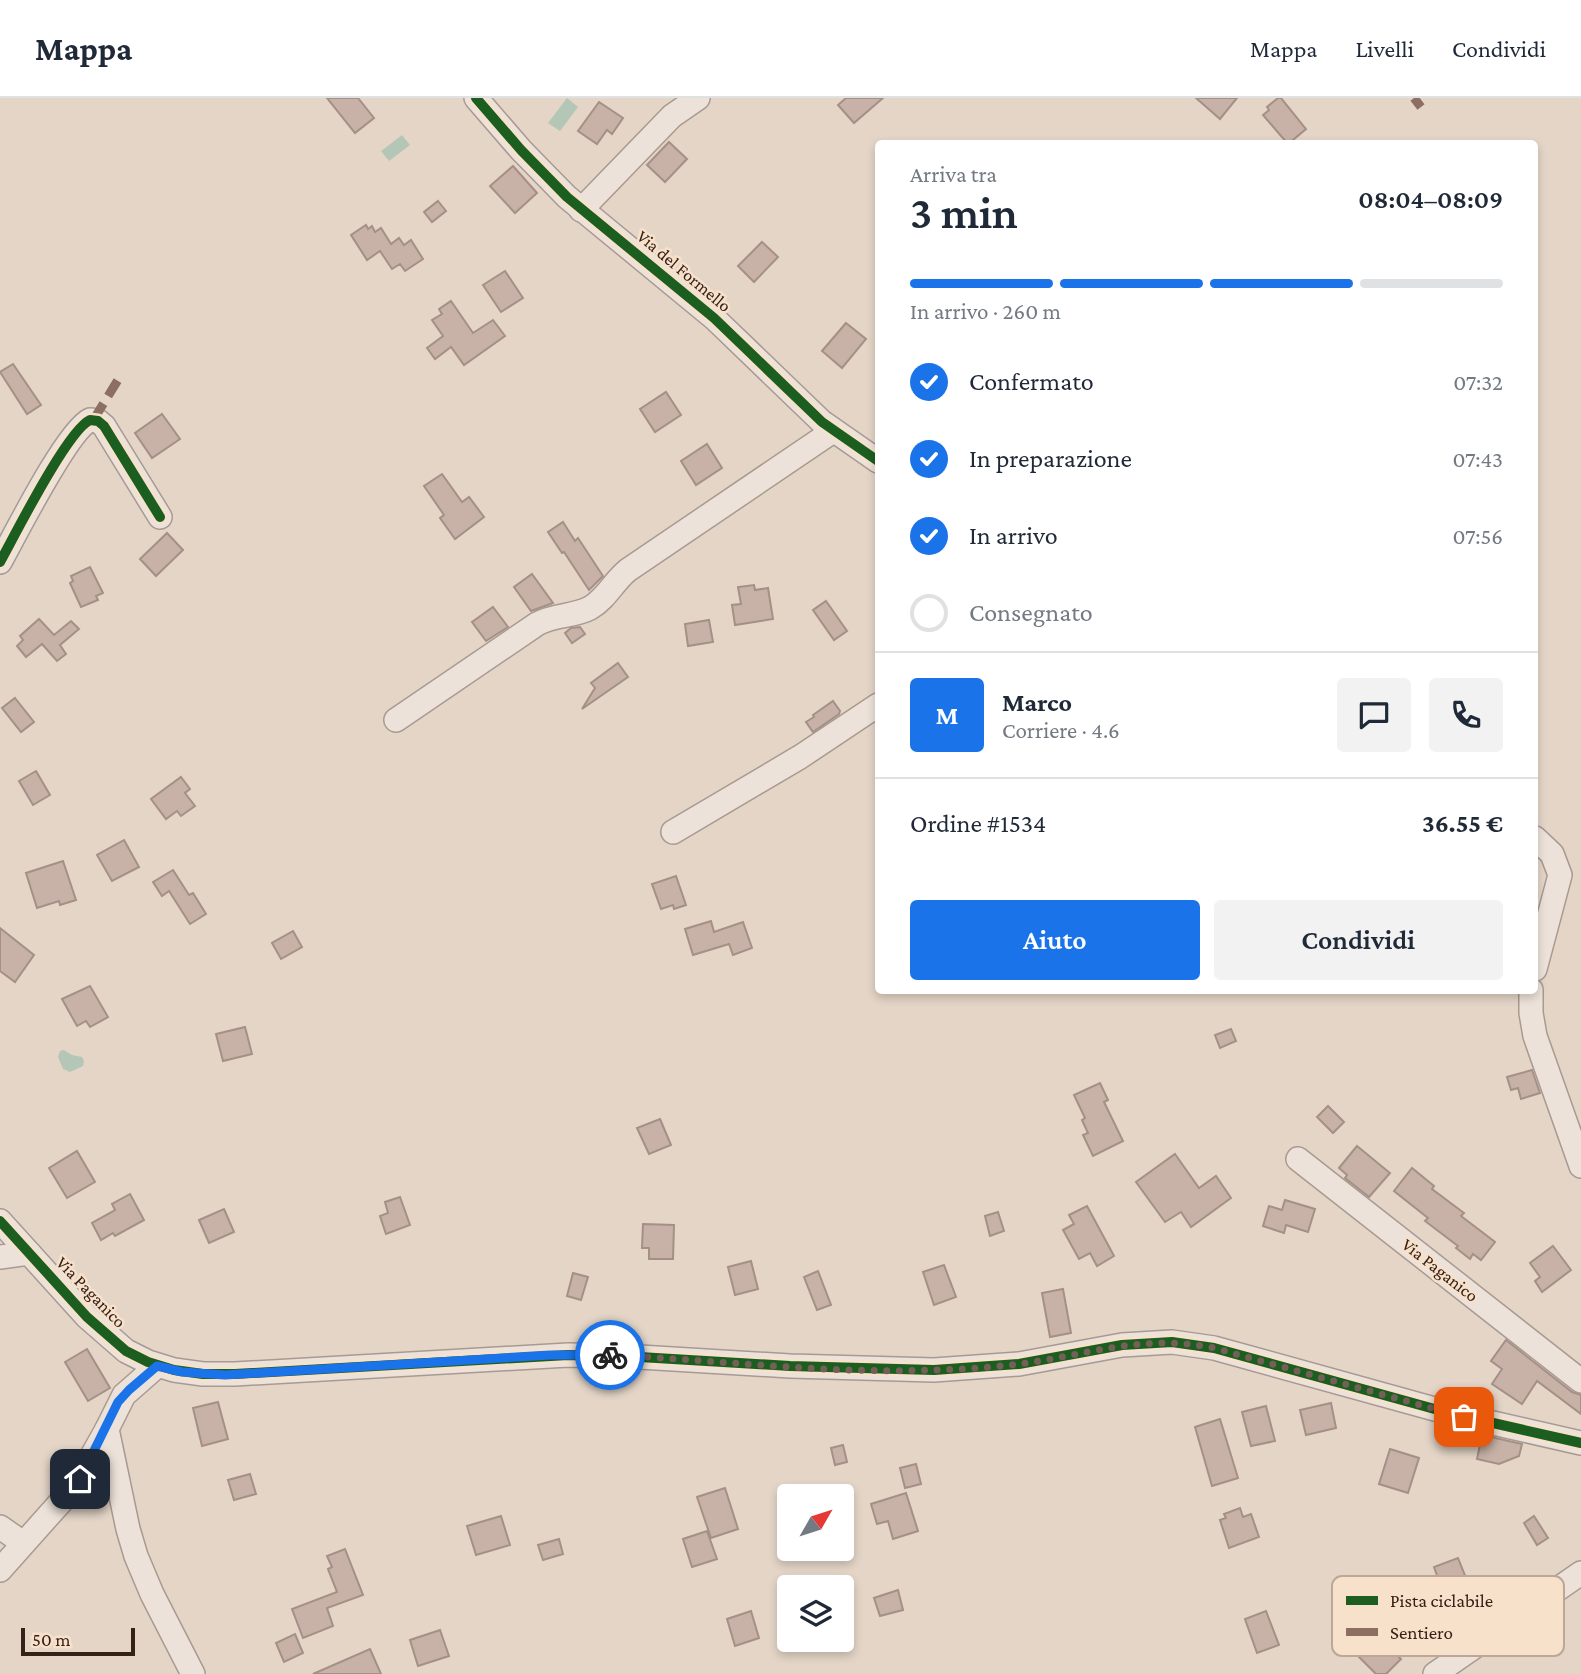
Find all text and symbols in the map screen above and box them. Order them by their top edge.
text: Mappa [35,30,132,67]
text: Mappa [1250,35,1317,62]
text: Livelli [1355,35,1414,62]
text: Condividi [1452,35,1546,62]
text: Arriva tra [910,161,997,187]
text: 08:04–08:09 [1358,185,1503,214]
text: 3 min [910,187,1018,238]
street label: Via del Formello [633,226,735,316]
text: In arrivo · 260 m [910,298,1061,324]
icon: check [910,363,948,401]
text: Confermato [969,367,1094,396]
text: 07:32 [1453,369,1503,395]
icon: check [910,440,948,478]
text: In preparazione [969,444,1132,473]
text: 07:43 [1453,446,1503,472]
icon: check [910,517,948,555]
text: In arrivo [969,521,1058,550]
text: 07:56 [1453,523,1503,549]
text: Consegnato [969,598,1093,627]
button: chat [1337,678,1411,752]
button: phone [1429,678,1503,752]
text: Marco [1002,688,1072,717]
text: M [936,701,958,730]
text: Corriere · 4.6 [1002,717,1120,743]
text: Ordine #1534 [910,809,1046,838]
text: 36.55 € [1422,809,1503,838]
button: Aiuto [910,900,1200,980]
button: Condividi [1214,900,1503,980]
street label: Via Paganico [1398,1234,1482,1306]
street label: Via Paganico [52,1252,130,1332]
courier [575,1320,645,1390]
icon: bike [591,1336,629,1374]
pin [1434,1387,1494,1447]
icon: bag [1445,1398,1483,1436]
pin [50,1449,110,1509]
icon: home [61,1460,99,1498]
north arrow [777,1484,854,1561]
map controls [777,1484,854,1652]
button: layers [777,1575,854,1652]
legend [1332,1576,1564,1656]
text: Pista ciclabile [1390,1590,1493,1611]
text: Sentiero [1390,1622,1453,1643]
scale bar [21,1625,135,1657]
text: 50 m [32,1629,71,1650]

